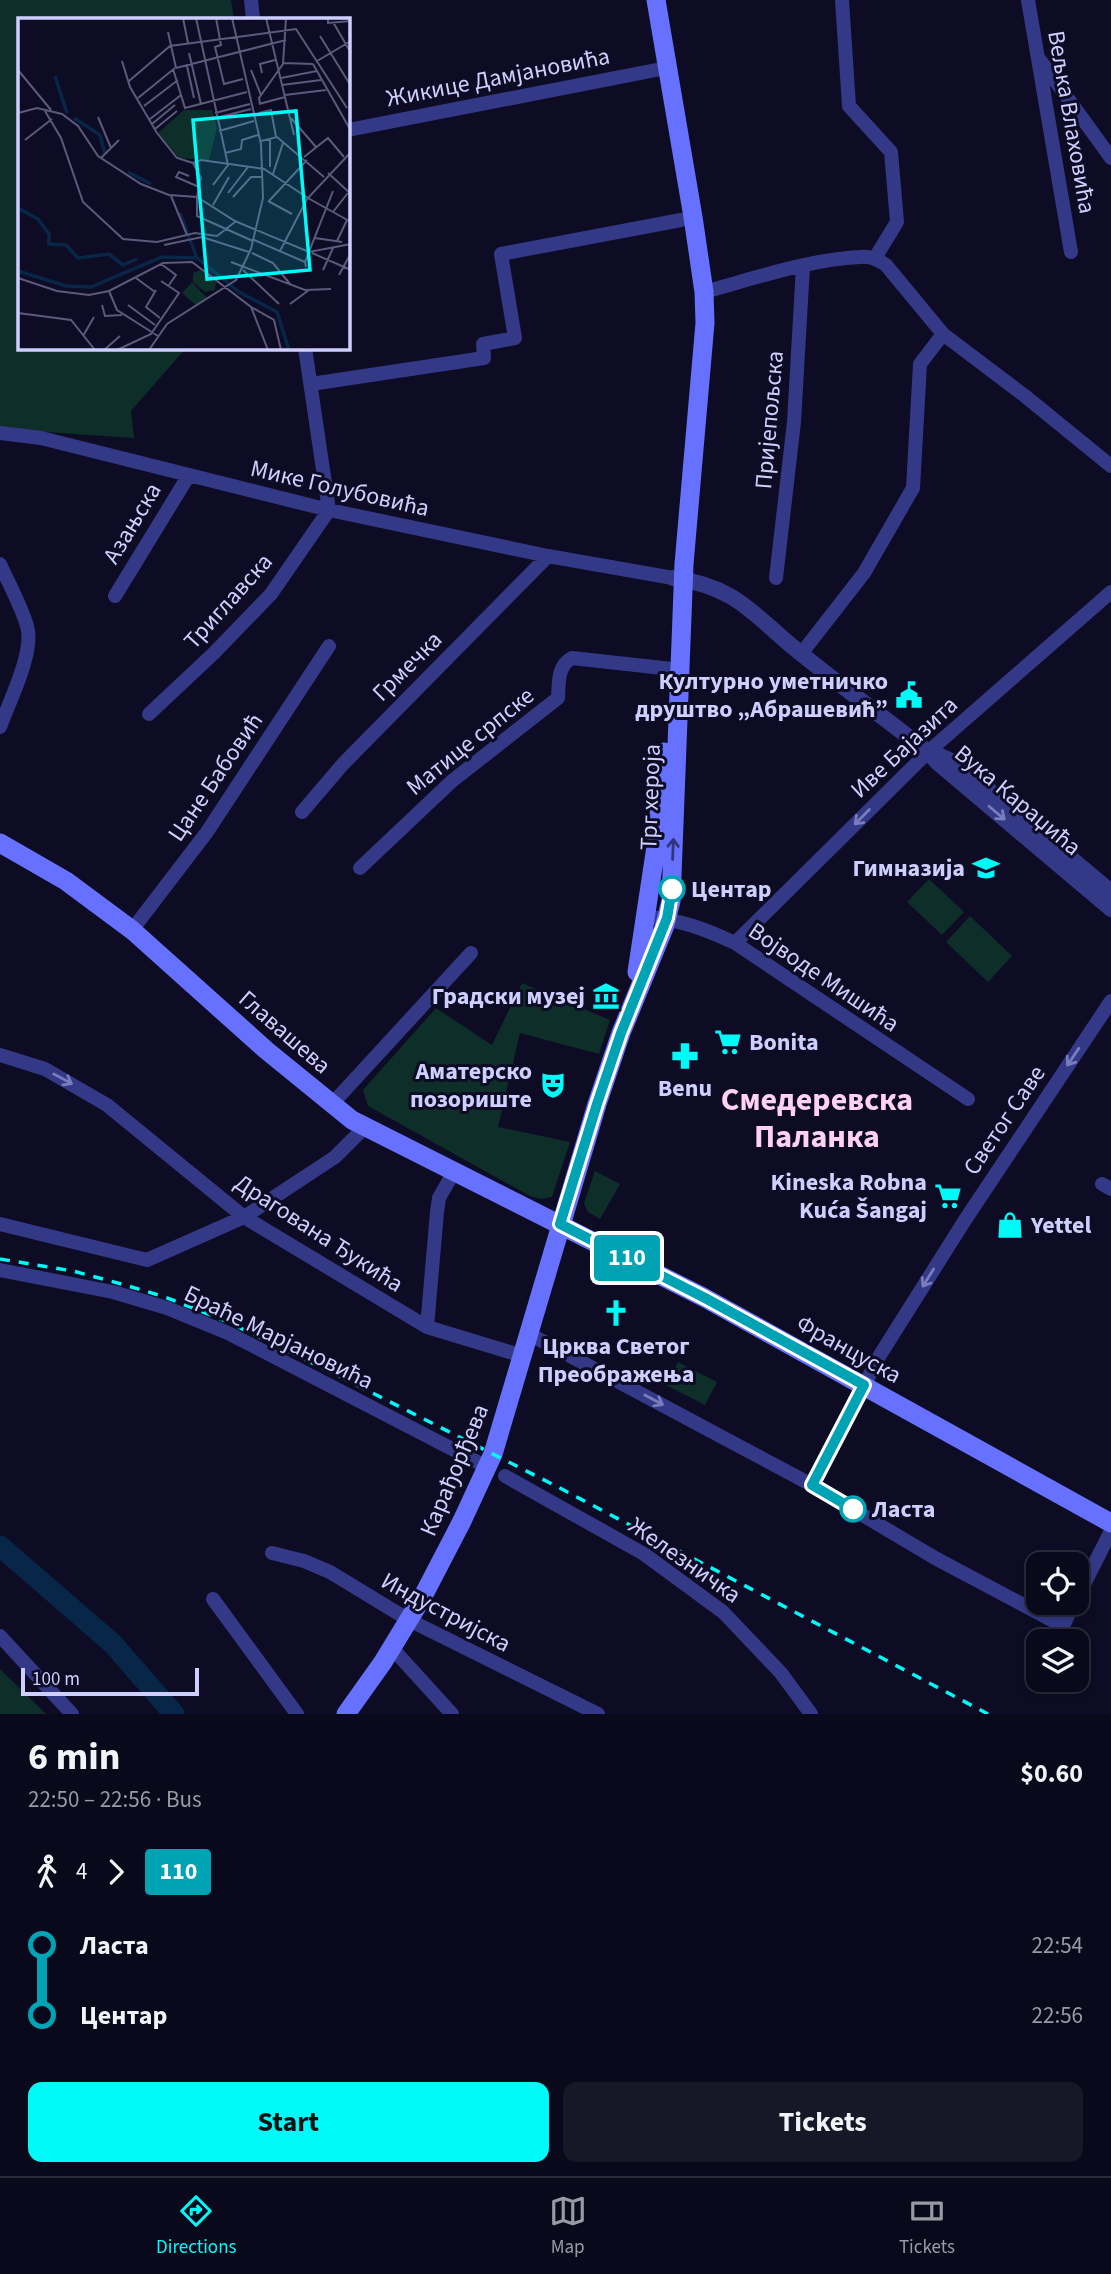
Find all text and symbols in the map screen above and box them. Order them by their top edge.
inset map [18,18,350,350]
street label: Вељка Влаховића [1038,28,1105,216]
street label: Жикице Дамјановића [383,39,613,116]
street label: Пријепољска [746,349,793,491]
street label: Мике Голубовића [247,451,433,526]
street label: Азањска [94,476,170,571]
street label: Триглавска [176,545,281,657]
street label: Грмечка [364,623,450,709]
place label: Културно уметничко друштво „Абрашевић” [635,664,888,727]
street label: Матице српске [399,679,542,804]
public building icon: Културно уметничко друштво „Абрашевић” [894,680,924,710]
street label: Иве Бајазита [843,688,966,806]
street label: Цане Бабовић [159,706,271,849]
street label: Вука Караџића [946,737,1089,864]
street label: Трг хероја [631,743,670,851]
one-way arrow [988,805,1006,821]
one-way arrow [854,808,871,825]
one-way arrow [666,838,679,861]
place label: Гимназија [852,851,965,886]
school or university icon: Гимназија [971,853,1001,883]
place label: Центар [691,872,772,907]
marker: Центар [659,876,685,902]
street label: Војводе Мишића [741,914,906,1041]
place label: Градски музеј [432,979,585,1014]
museum icon: Градски музеј [591,981,621,1011]
street label: Главашева [231,982,339,1083]
place label: Bonita [749,1025,819,1060]
supermarket icon: Bonita [713,1027,743,1057]
pharmacy icon: Benu [670,1041,700,1071]
one-way arrow [1066,1047,1080,1067]
place label: Аматерско позориште [410,1054,532,1117]
street label: Светог Саве [955,1058,1054,1182]
theatre icon: Аматерско позориште [538,1070,568,1100]
place label: Benu [658,1071,712,1106]
one-way arrow [53,1072,73,1086]
district label: Смедеревска Паланка [721,1077,913,1160]
place label: Kineska Robna Kuća Šangaj [771,1165,927,1228]
street label: Драгована Ђукића [227,1166,410,1301]
supermarket icon: Kineska Robna Kuća Šangaj [933,1181,963,1211]
place label: Yettel [1030,1208,1091,1243]
shop icon: Yettel [995,1210,1025,1240]
line badge: 110 [587,1235,667,1281]
text: 110 [608,1240,646,1275]
one-way arrow [921,1268,936,1287]
street label: Браће Марјановића [178,1276,379,1399]
church icon: Црква Светог Преображења [601,1298,631,1328]
street label: Француска [790,1306,908,1393]
place label: Црква Светог Преображења [538,1329,694,1392]
one-way arrow [643,1394,664,1408]
street label: Карађорђева [411,1399,498,1542]
place label: Ласта [871,1492,935,1527]
marker: Ласта [840,1496,866,1522]
street label: Железничка [621,1509,748,1612]
map controls [1026,1552,1089,1692]
button: locate [1026,1552,1089,1615]
street label: Индустријска [375,1564,517,1661]
button: layers [1026,1629,1089,1692]
scale bar [21,1665,200,1697]
text: 100 m [32,1666,80,1693]
text: 6 min [28,1730,120,1784]
text: $0.60 [1020,1755,1083,1792]
text: 22:50 – 22:56 · Bus [28,1783,202,1816]
icon: walk [28,1853,66,1891]
icon: forward [97,1853,135,1891]
text: 110 [159,1854,197,1889]
text: 4 [76,1855,87,1888]
text: Ласта [80,1927,149,1964]
text: 22:54 [1032,1929,1083,1962]
text: Центар [80,1997,167,2034]
text: 22:56 [1032,1999,1083,2032]
button: Start [28,2082,549,2162]
button: Tickets [563,2082,1083,2162]
tab: Directions [156,2192,237,2261]
tab: Map [549,2192,587,2261]
tab: Tickets [899,2192,955,2261]

